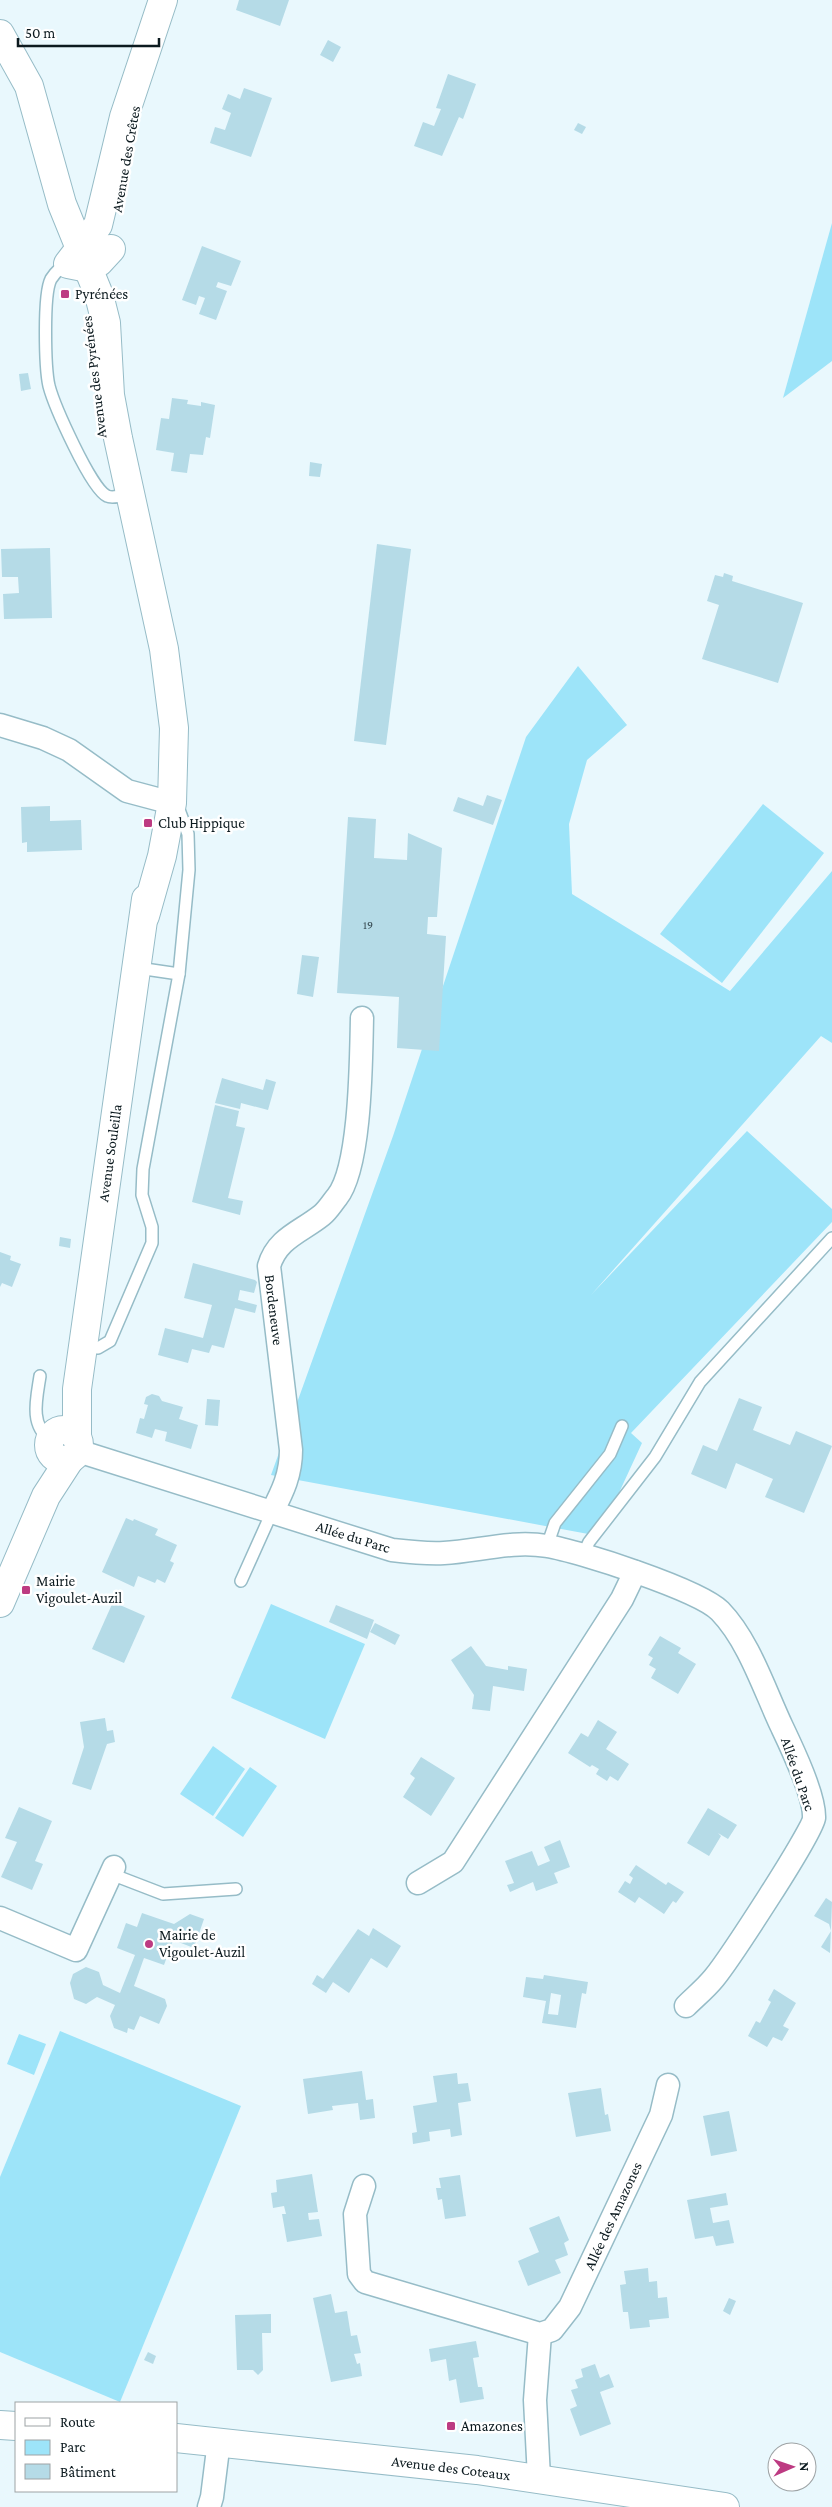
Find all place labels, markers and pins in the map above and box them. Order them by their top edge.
place label: Pyrénées [75,286,128,303]
marker: Pyrénées [59,288,71,300]
place label: Club Hippique [158,815,245,832]
marker: Club Hippique [142,817,154,829]
place label: Mairie Vigoulet-Auzil [36,1573,122,1607]
marker: Mairie Vigoulet-Auzil [20,1584,32,1596]
place label: Mairie de Vigoulet-Auzil [159,1927,245,1961]
marker: Mairie de Vigoulet-Auzil [143,1938,155,1950]
place label: Amazones [461,2418,523,2434]
marker: Amazones [445,2420,457,2432]

